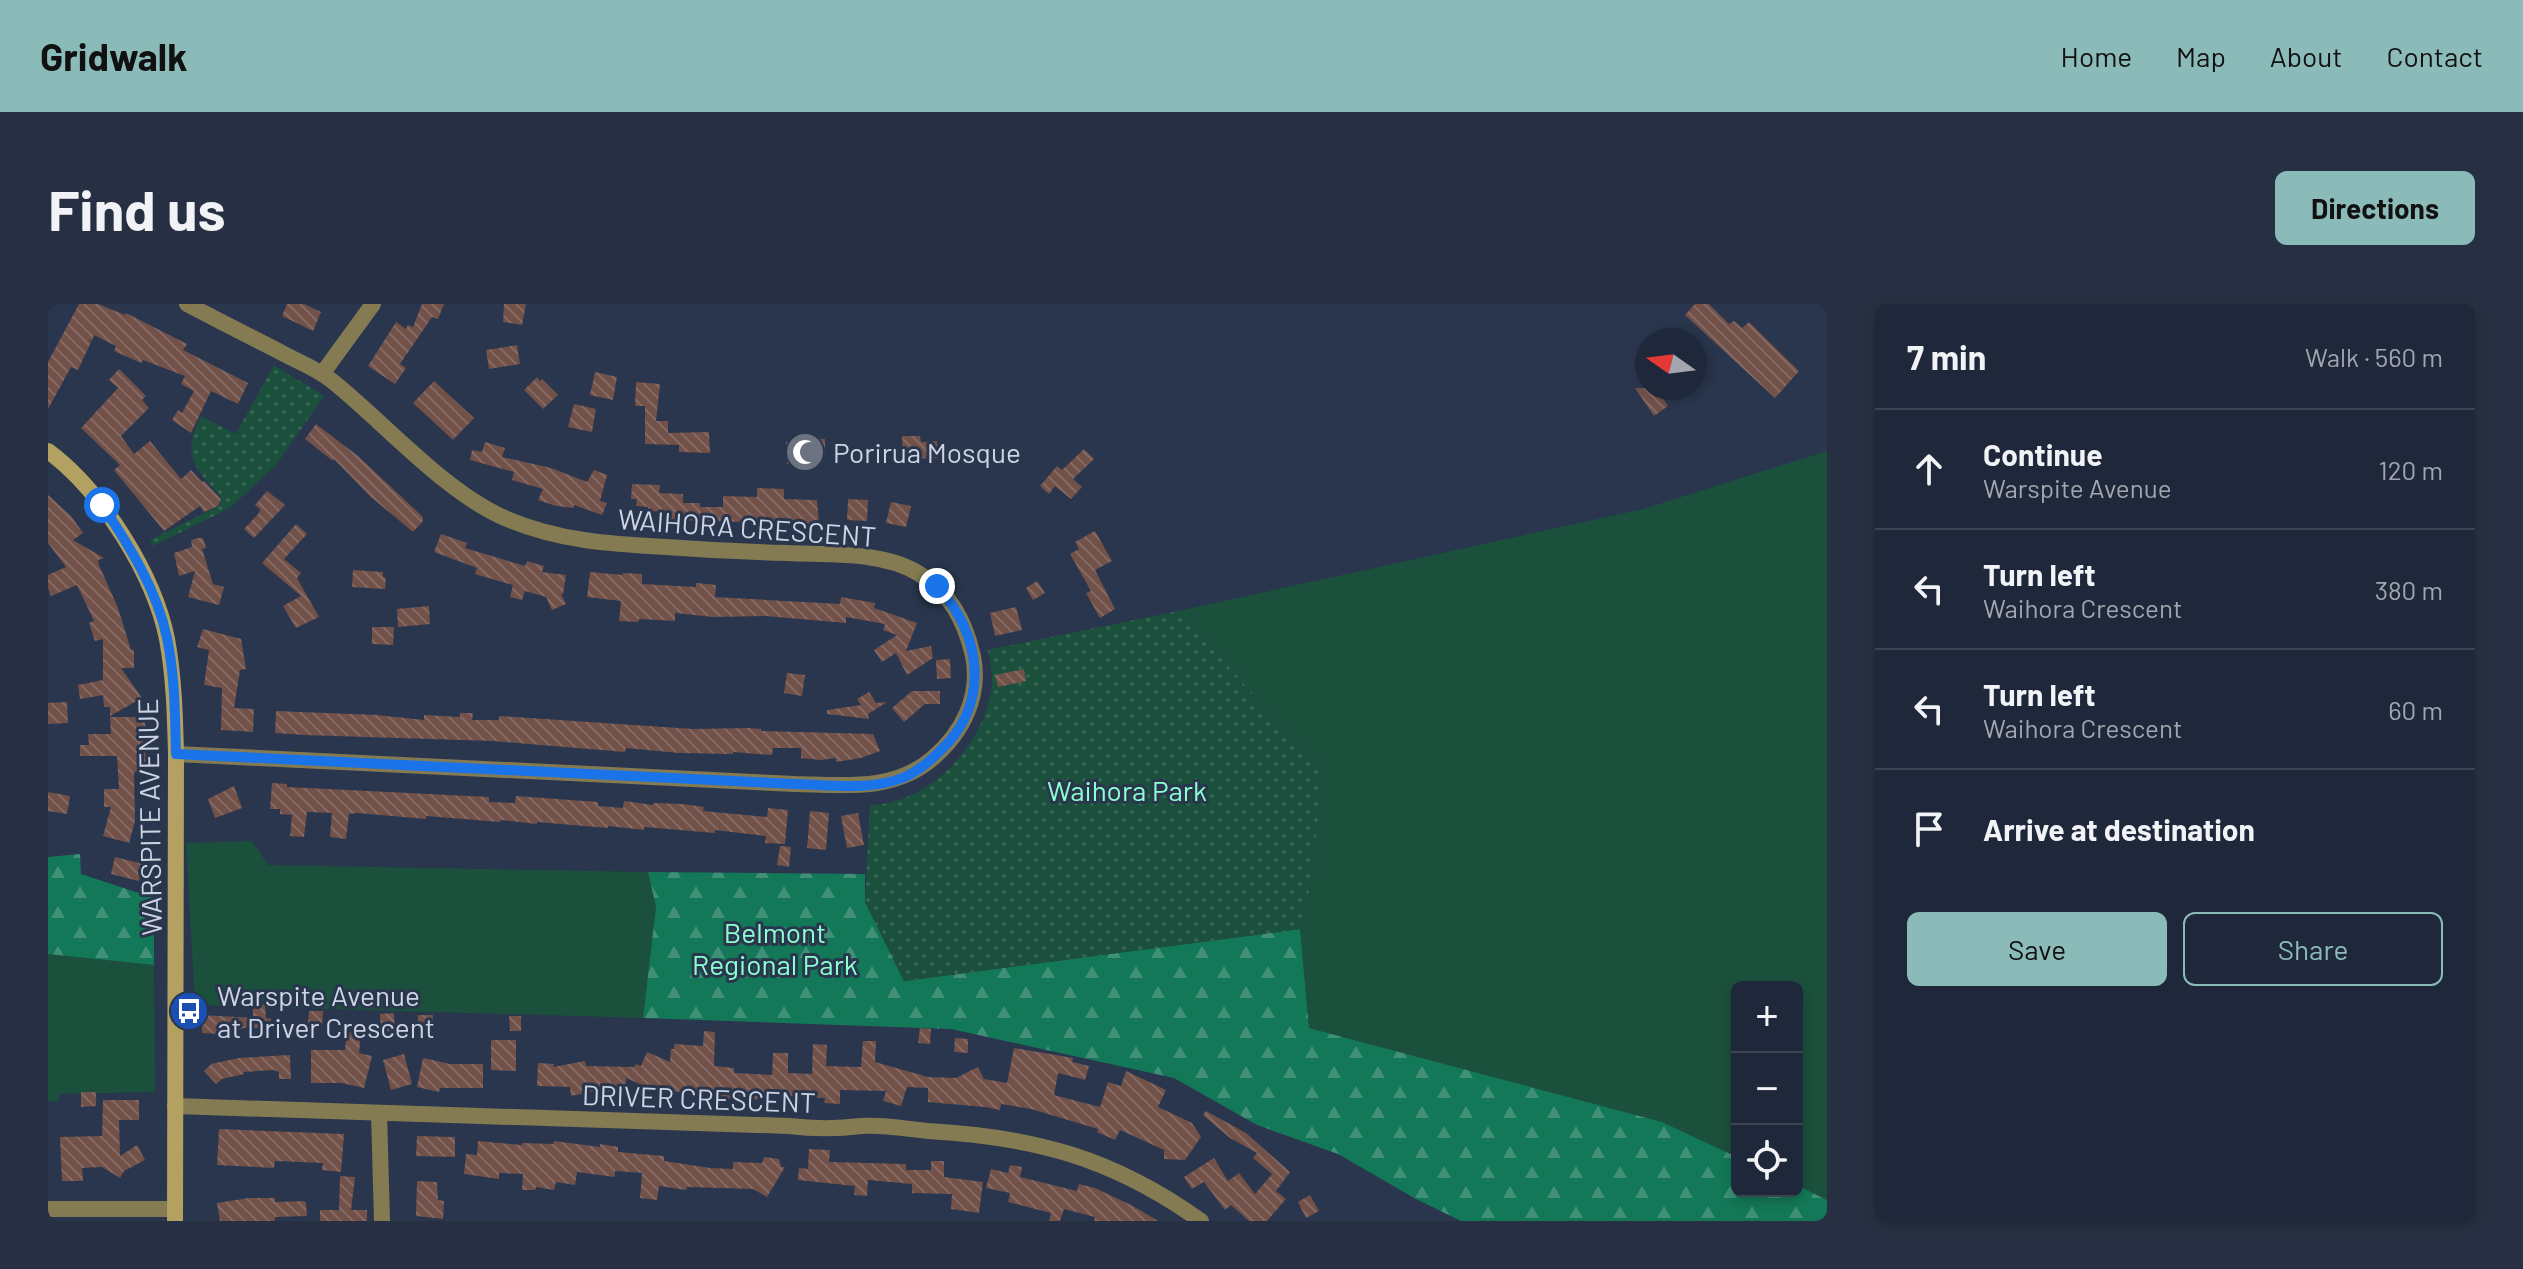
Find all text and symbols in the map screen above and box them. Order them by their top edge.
text: Gridwalk [40,33,187,79]
text: Home [2061,39,2132,73]
text: Map [2176,39,2226,73]
text: About [2270,39,2342,73]
text: Contact [2386,39,2483,73]
button: Directions [2275,171,2475,245]
text: Find us [48,175,226,242]
north arrow [1635,328,1707,400]
text: 7 min [1907,336,1986,377]
text: Walk · 560 m [2305,341,2443,372]
mosque icon: Porirua Mosque [784,431,826,473]
place label: Porirua Mosque [833,435,1021,469]
text: Continue [1983,436,2103,472]
icon: ahead [1907,447,1951,491]
text: 120 m [2379,454,2443,485]
text: Warspite Avenue [1983,472,2172,503]
route start [84,487,120,523]
street label: WAIHORA CRESCENT [617,501,877,553]
text: Turn left [1983,556,2096,592]
icon: left [1907,567,1951,611]
route end [919,568,955,604]
text: 380 m [2375,574,2443,605]
text: Waihora Crescent [1983,592,2182,623]
text: Turn left [1983,676,2096,712]
icon: left [1907,687,1951,731]
text: 60 m [2388,694,2443,725]
street label: WARSPITE AVENUE [130,698,168,936]
text: Waihora Crescent [1983,712,2182,743]
park label: Waihora Park [1047,773,1207,807]
icon: arrive [1907,807,1951,851]
text: Arrive at destination [1983,811,2255,847]
button: Save [1907,912,2167,986]
button: Share [2183,912,2443,986]
park label: Belmont Regional Park [692,915,858,981]
place label: Warspite Avenue at Driver Crescent [217,978,435,1044]
map controls [1731,981,1803,1197]
button: + [1731,981,1803,1053]
bus stop icon: Warspite Avenue at Driver Crescent [168,990,210,1032]
button: − [1731,1053,1803,1125]
street label: DRIVER CRESCENT [582,1077,816,1119]
button: locate [1731,1125,1803,1197]

